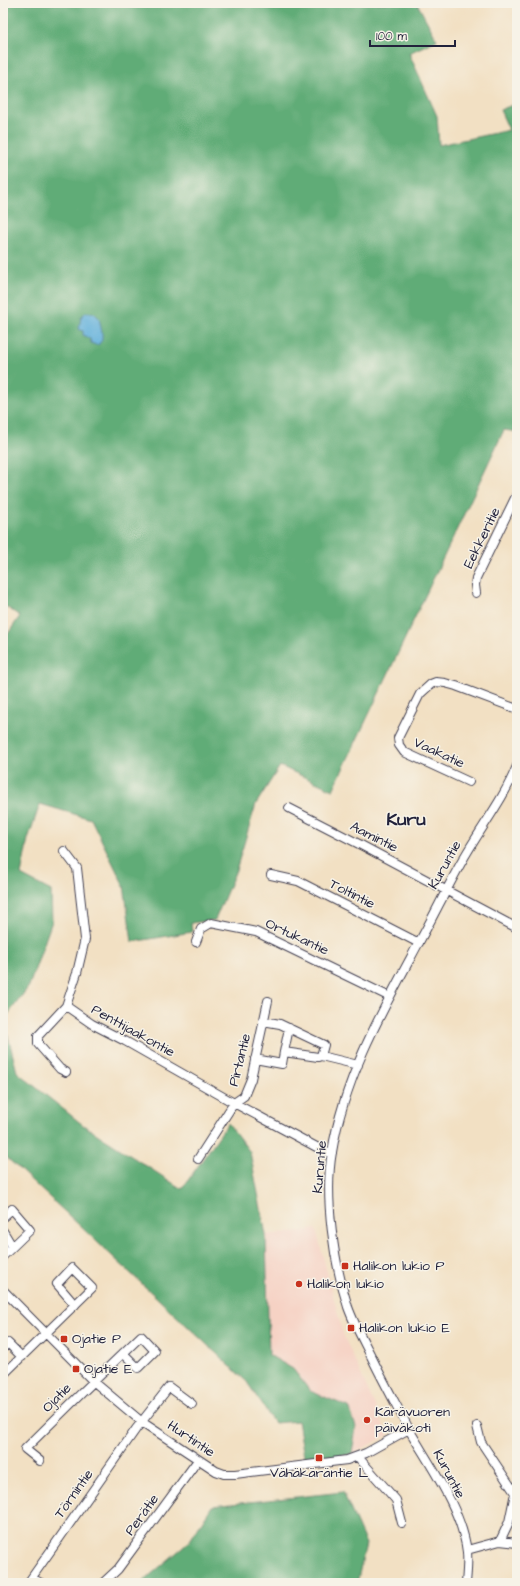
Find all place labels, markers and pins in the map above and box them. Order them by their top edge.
place label: Halikon lukio P [353,1256,445,1276]
marker: Halikon lukio P [340,1261,350,1271]
place label: Halikon lukio [307,1274,384,1294]
marker: Halikon lukio [294,1279,304,1289]
place label: Halikon lukio E [359,1318,451,1338]
marker: Halikon lukio E [346,1323,356,1333]
place label: Ojatie P [72,1329,121,1349]
marker: Ojatie P [59,1334,69,1344]
place label: Ojatie E [84,1359,133,1379]
marker: Ojatie E [71,1364,81,1374]
place label: Kärävuoren päiväkoti [375,1402,450,1438]
marker: Kärävuoren päiväkoti [362,1415,372,1425]
marker: Vähäkäräntie L [314,1453,324,1463]
place label: Vähäkäräntie L [270,1463,368,1483]

